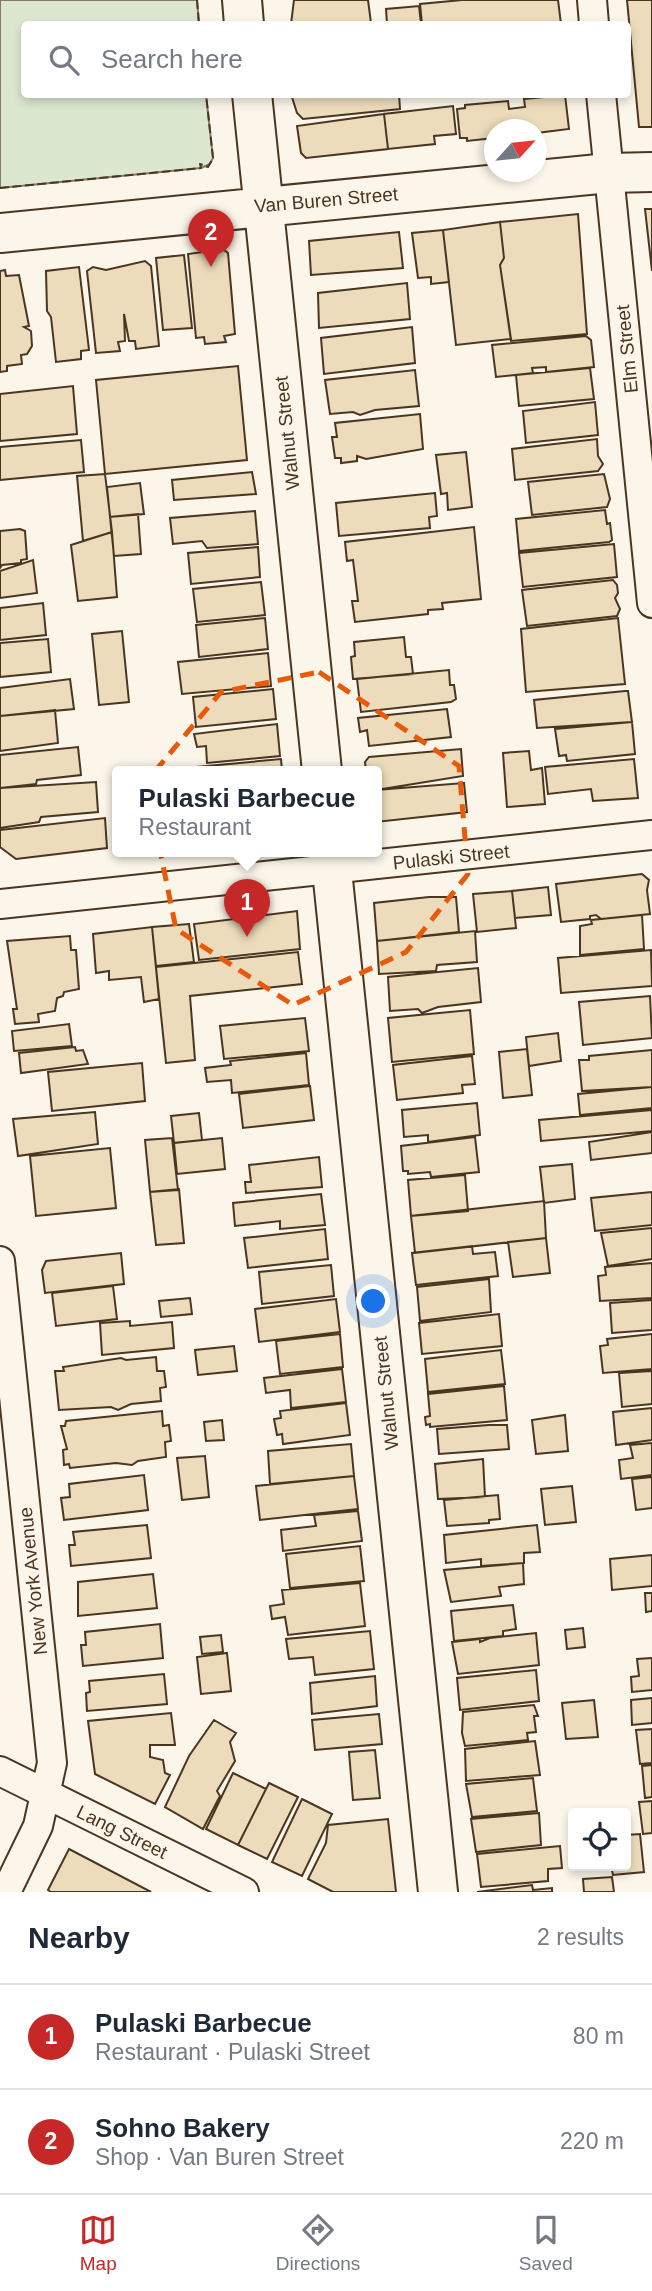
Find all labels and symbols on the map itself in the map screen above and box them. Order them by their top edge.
north arrow [484,119,547,182]
street label: Van Buren Street [253,183,400,217]
pin: 2 [188,209,234,267]
street label: Elm Street [612,303,642,394]
street label: Walnut Street [271,374,303,491]
street label: Pulaski Street [392,840,511,874]
pin: 1 [224,879,270,937]
your location [356,1284,390,1318]
street label: Walnut Street [370,1334,402,1451]
street label: New York Avenue [15,1506,51,1656]
street label: Lang Street [73,1801,171,1863]

